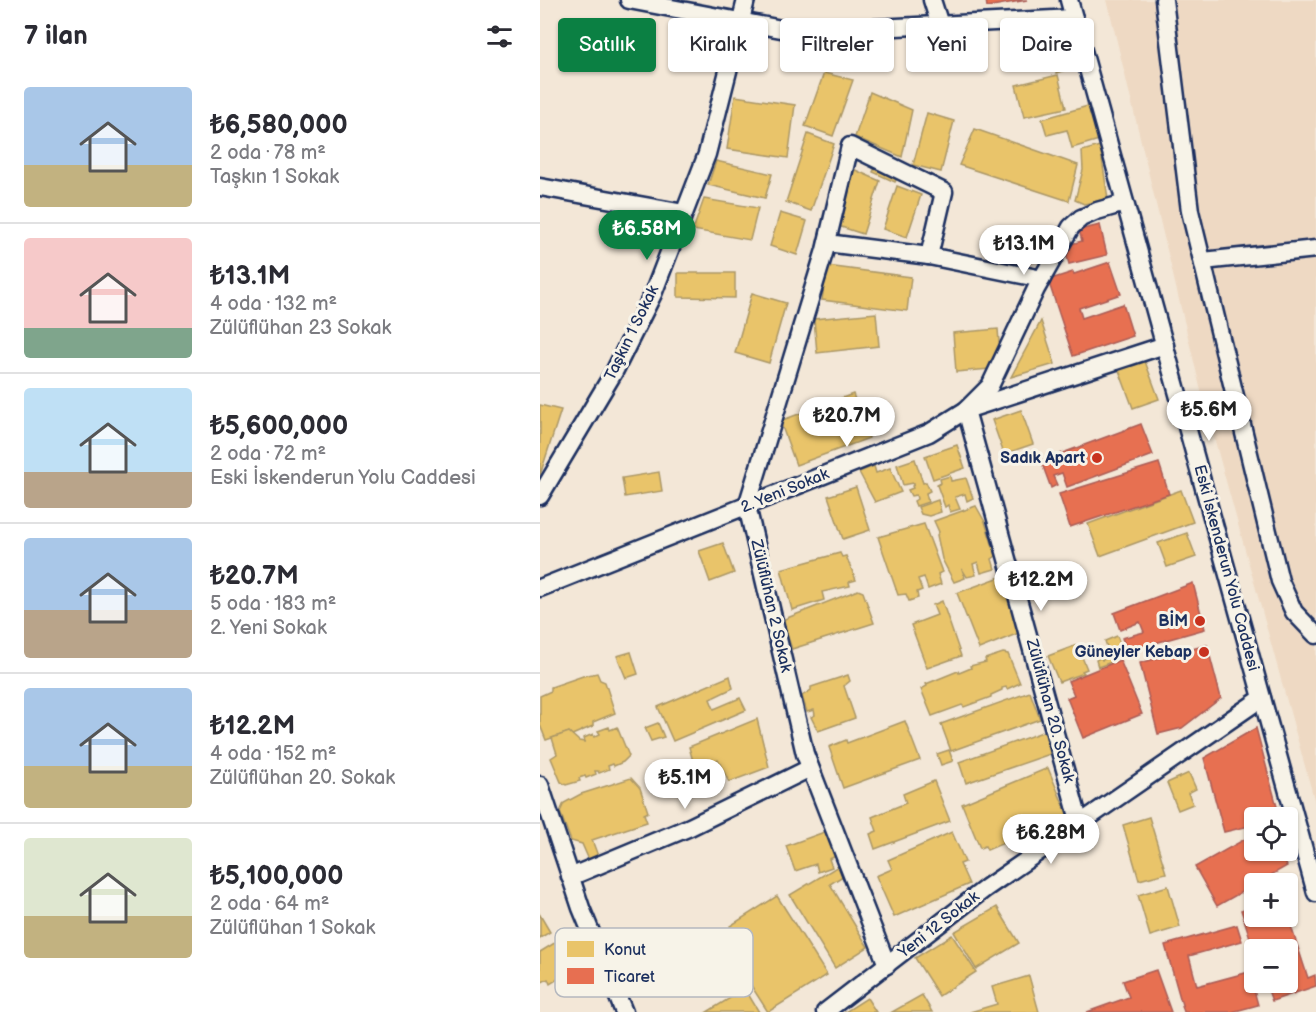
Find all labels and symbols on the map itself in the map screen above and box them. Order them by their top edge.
pin: ₺6.58M [598,210,696,261]
pin: ₺13.1M [975,225,1073,276]
street label: Taşkın 1 Sokak [601,282,663,384]
pin: ₺5.6M [1167,391,1251,442]
pin: ₺20.7M [798,397,896,448]
place label: Sadık Apart [1000,449,1086,468]
marker: Sadık Apart [1090,451,1104,465]
street label: Eski İskenderun Yolu Caddesi [1189,462,1265,673]
street label: 2. Yeni Sokak [738,465,832,517]
street label: Zülüflühan 2 Sokak [746,537,796,674]
pin: ₺12.2M [992,561,1090,612]
place label: BİM [1158,610,1188,631]
marker: BİM [1193,614,1207,628]
street label: Zülüflühan 20. Sokak [1021,636,1078,785]
place label: Güneyler Kebap [1075,643,1192,662]
marker: Güneyler Kebap [1197,645,1211,659]
pin: ₺5.1M [643,759,727,810]
pin: ₺6.28M [1002,814,1100,865]
street label: Yeni 12 Sokak [894,887,983,963]
legend [555,928,753,997]
text: Konut [604,941,646,960]
text: Ticaret [604,968,655,987]

